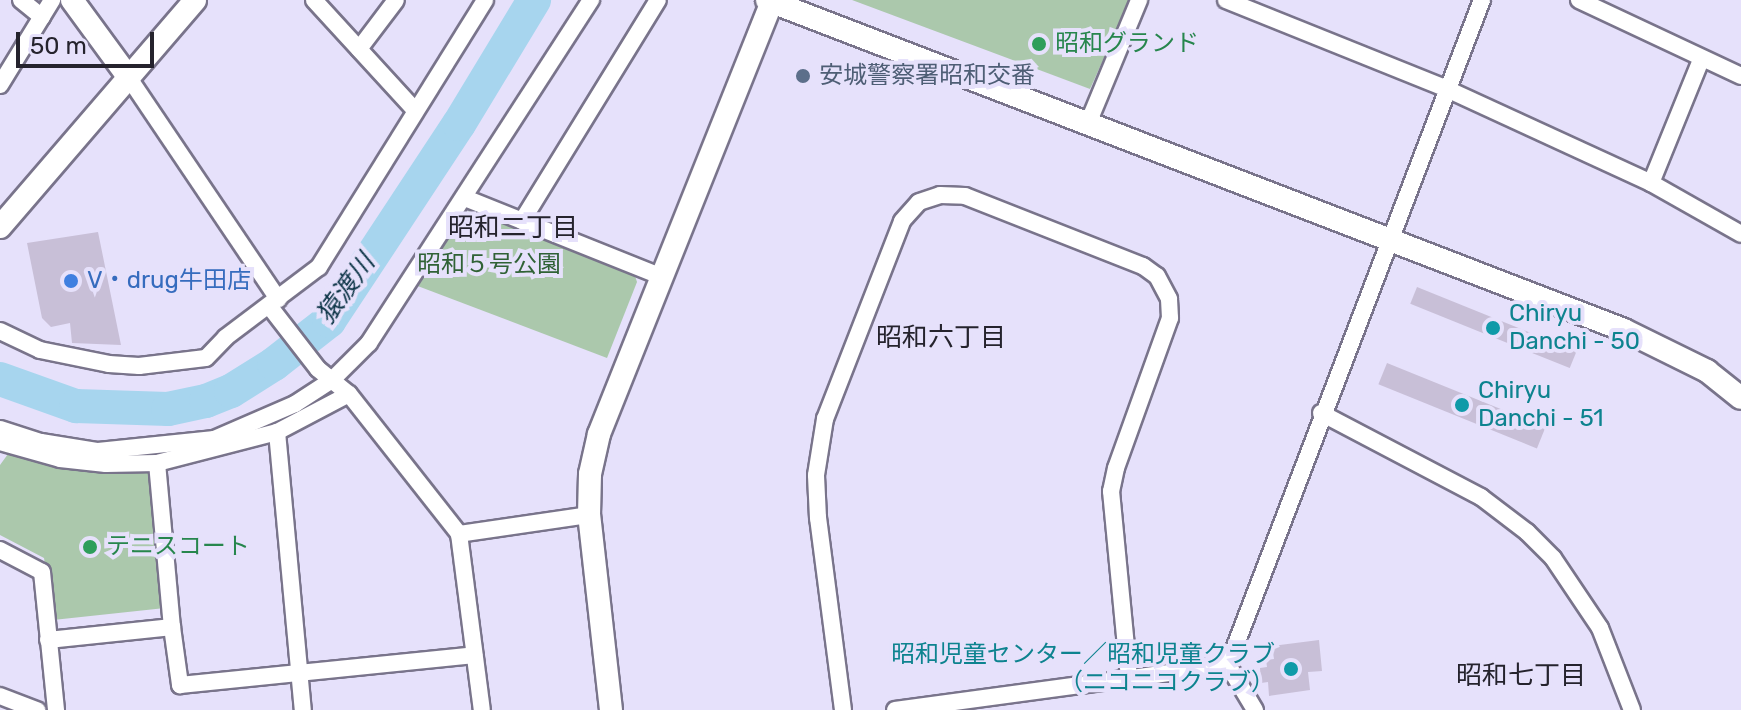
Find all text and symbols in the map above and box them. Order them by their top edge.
scale bar [20,16,158,66]
place label: 昭和グランド [1055,30,1199,58]
text: 50 m [30,32,87,60]
marker: 昭和グランド [1030,35,1048,53]
place label: 安城警察署昭和交番 [819,62,1035,90]
marker: 安城警察署昭和交番 [794,67,812,85]
district label: 昭和二丁目 [448,212,578,244]
water label: 猿渡川 [310,248,382,330]
park label: 昭和５号公園 [417,251,561,279]
place label: V・drug牛田店 [87,267,251,295]
marker: V・drug牛田店 [62,272,80,290]
place label: Chiryu Danchi - 50 [1509,300,1640,356]
marker: Chiryu Danchi - 50 [1484,319,1502,337]
district label: 昭和六丁目 [876,322,1006,354]
place label: Chiryu Danchi - 51 [1478,377,1604,433]
marker: Chiryu Danchi - 51 [1453,396,1471,414]
place label: テニスコート [106,533,250,561]
marker: テニスコート [81,538,99,556]
place label: 昭和児童センター／昭和児童クラブ （ニコニコクラブ） [891,641,1275,697]
marker: 昭和児童センター／昭和児童クラブ （ニコニコクラブ） [1282,660,1300,678]
district label: 昭和七丁目 [1456,660,1586,692]

